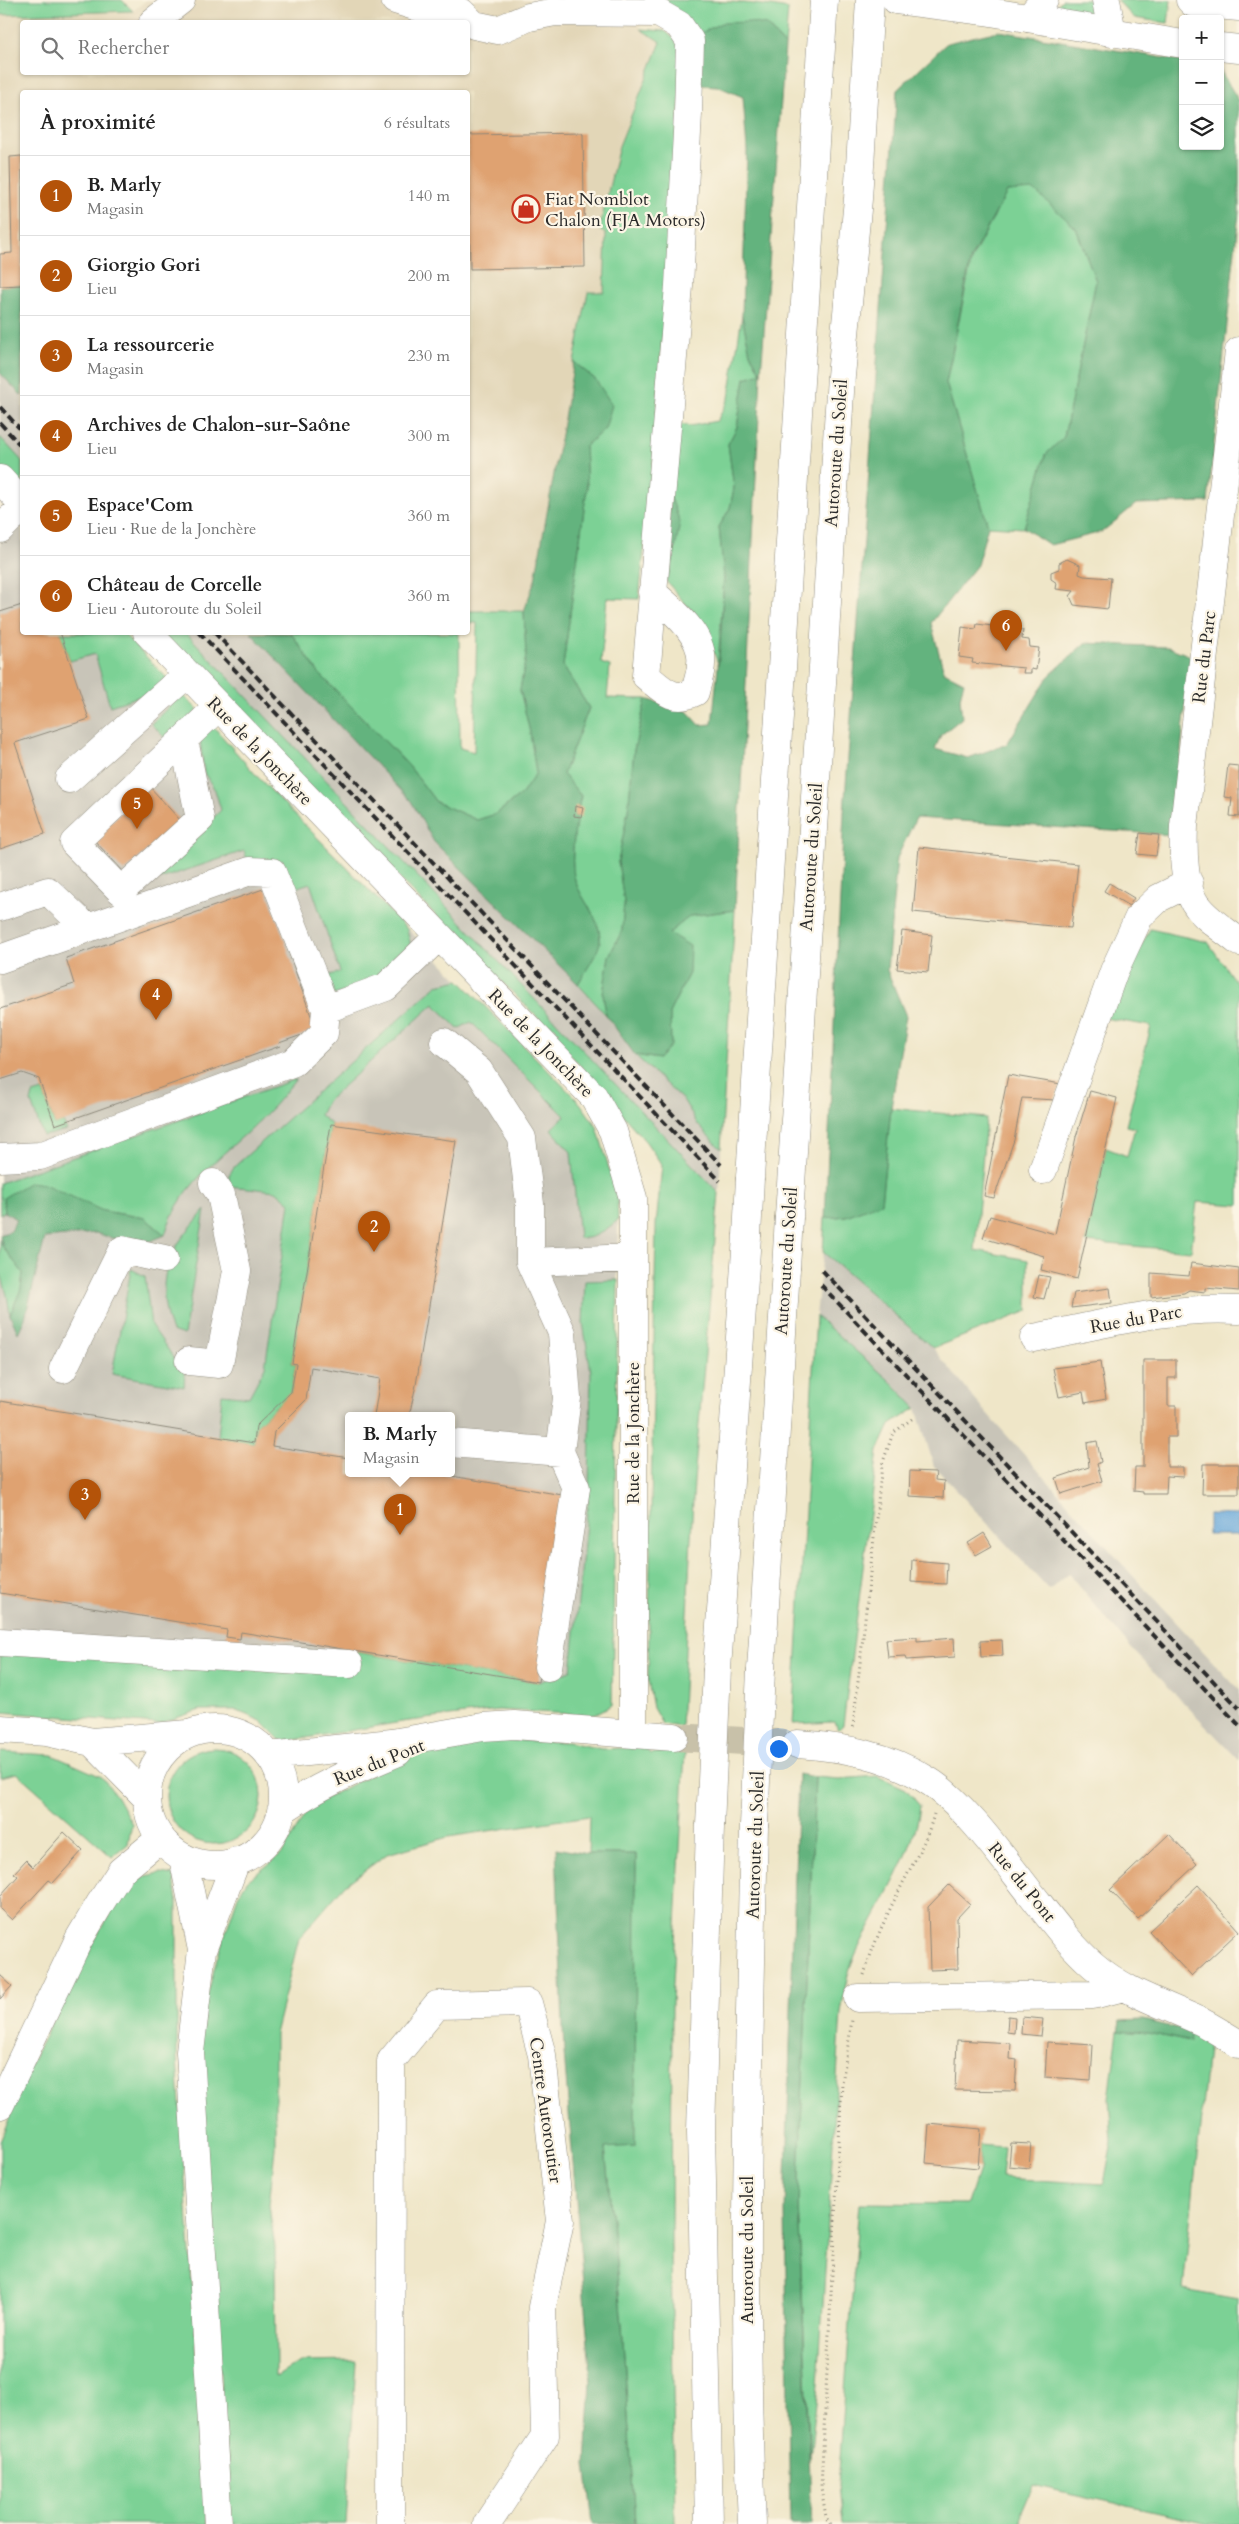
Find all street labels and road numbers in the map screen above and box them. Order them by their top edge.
street label: Autoroute du Soleil [819,378,854,528]
street label: Rue du Parc [1186,609,1223,705]
street label: Rue de la Jonchère [201,692,318,811]
street label: Autoroute du Soleil [794,782,829,932]
street label: Rue de la Jonchère [482,984,599,1103]
street label: Autoroute du Soleil [769,1186,804,1336]
street label: Rue du Parc [1088,1299,1184,1340]
street label: Rue de la Jonchère [621,1362,646,1504]
street label: Rue du Pont [330,1733,429,1792]
street label: Autoroute du Soleil [740,1770,771,1920]
street label: Rue du Pont [982,1837,1062,1928]
street label: Centre Autoroutier [523,2035,568,2185]
street label: Autoroute du Soleil [735,2175,760,2324]

